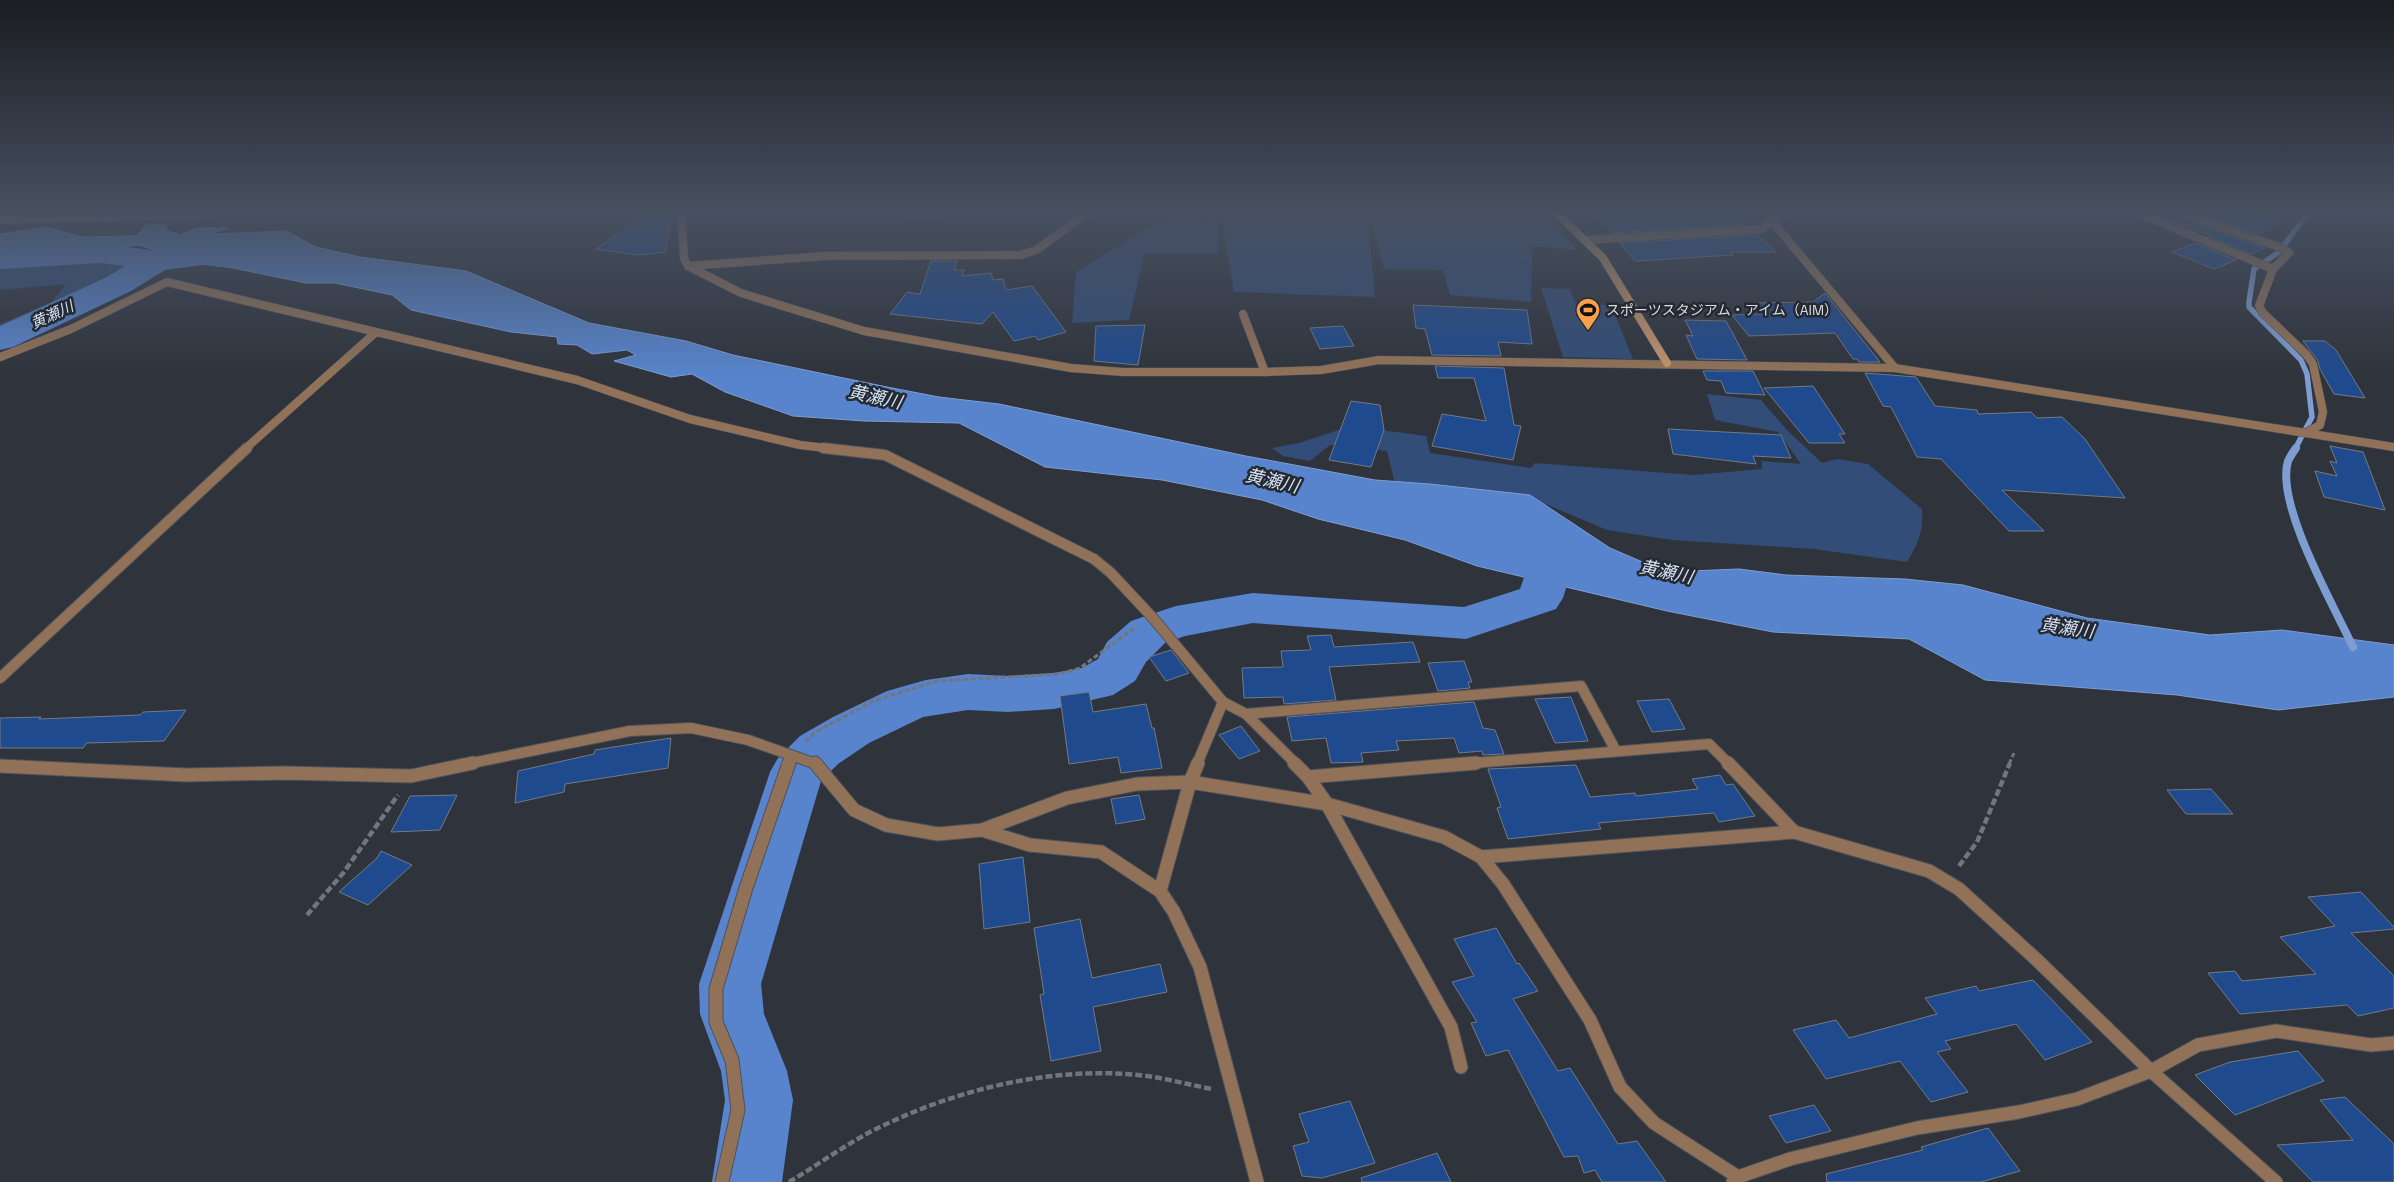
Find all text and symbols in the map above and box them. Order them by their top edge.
water label: 黄瀬川 [27,296,78,333]
sports icon: スポーツスタジアム・アイム（AIM） [1575,297,1601,331]
place label: スポーツスタジアム・アイム（AIM） [1606,301,1838,319]
water label: 黄瀬川 [846,379,906,414]
water label: 黄瀬川 [1243,463,1303,498]
water label: 黄瀬川 [1637,555,1697,589]
water label: 黄瀬川 [2039,612,2097,643]

